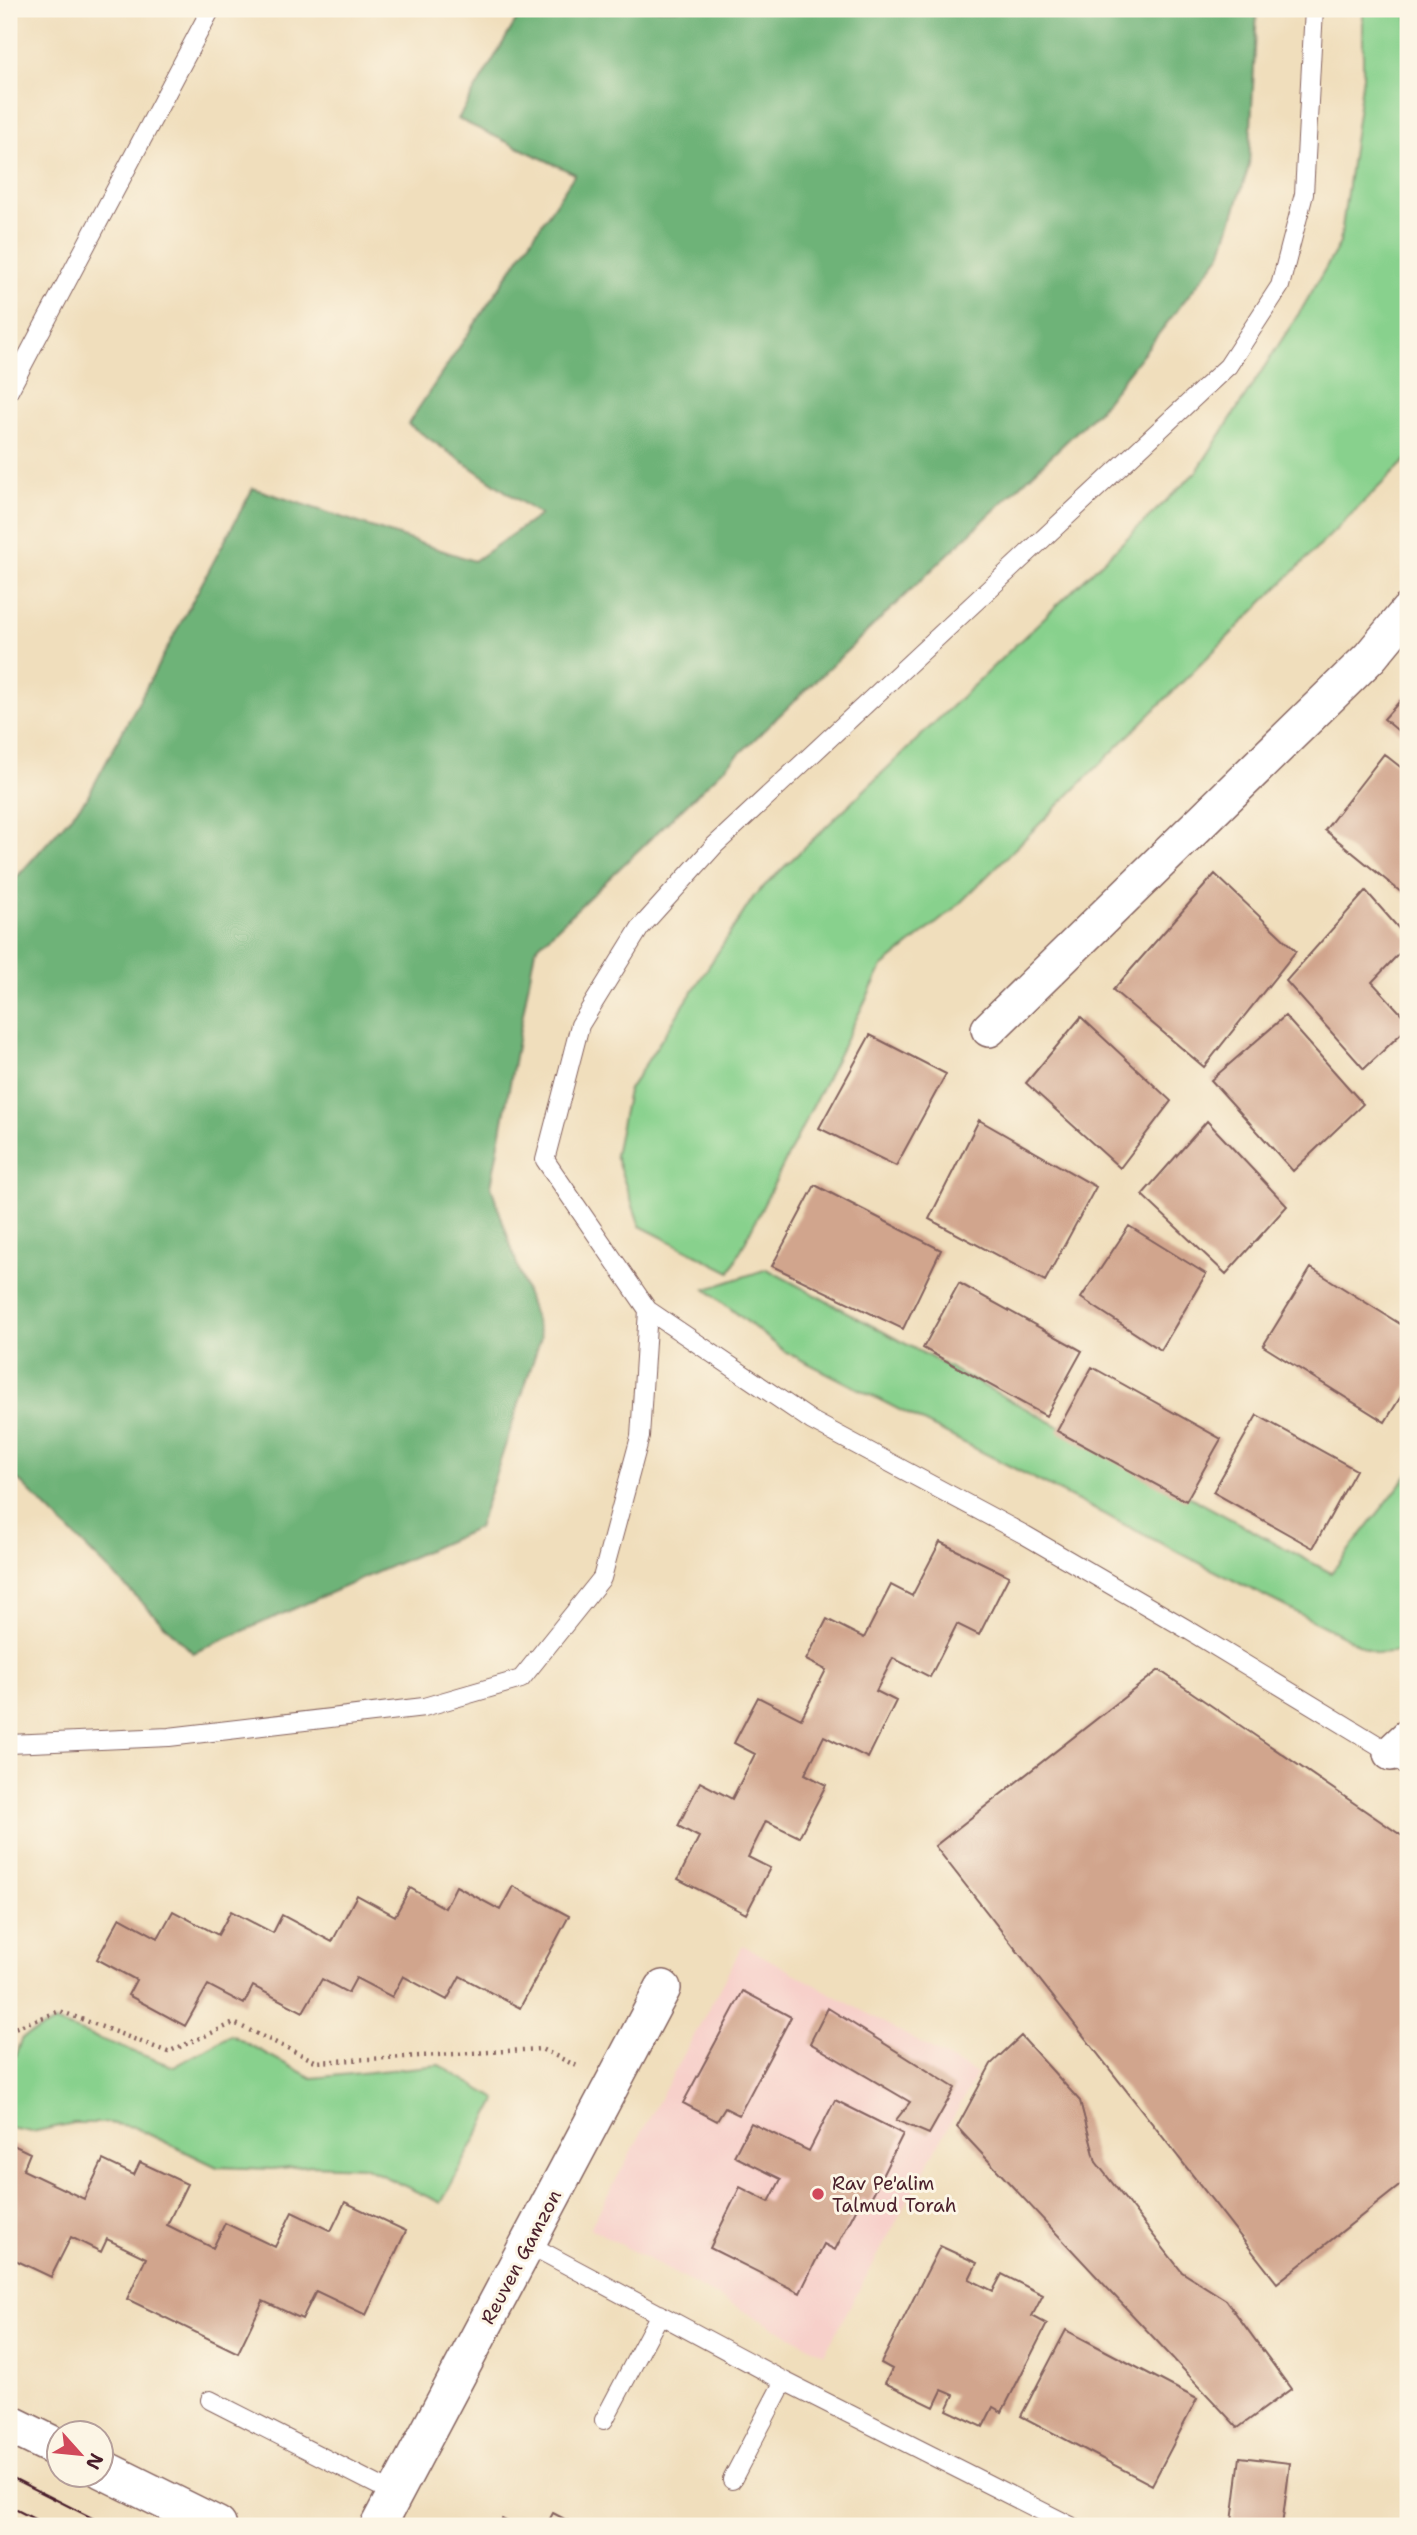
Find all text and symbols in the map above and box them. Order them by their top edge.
place label: Rav Pe'alim Talmud Torah [832,2171,957,2218]
street label: Reuven Gamzon [475,2185,567,2329]
marker: Rav Pe'alim Talmud Torah [810,2186,826,2202]
north arrow [46,2420,116,2490]
text: N [80,2449,109,2474]

